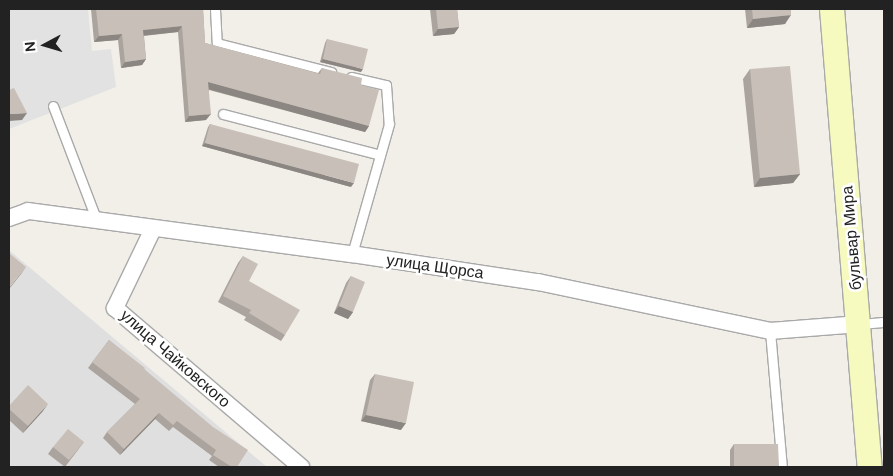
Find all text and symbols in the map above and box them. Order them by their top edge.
north arrow [20,20,70,70]
text: N [21,41,40,53]
street label: бульвар Мира [838,185,866,291]
street label: улица Щорса [385,251,485,283]
street label: улица Чайковского [116,306,234,412]

